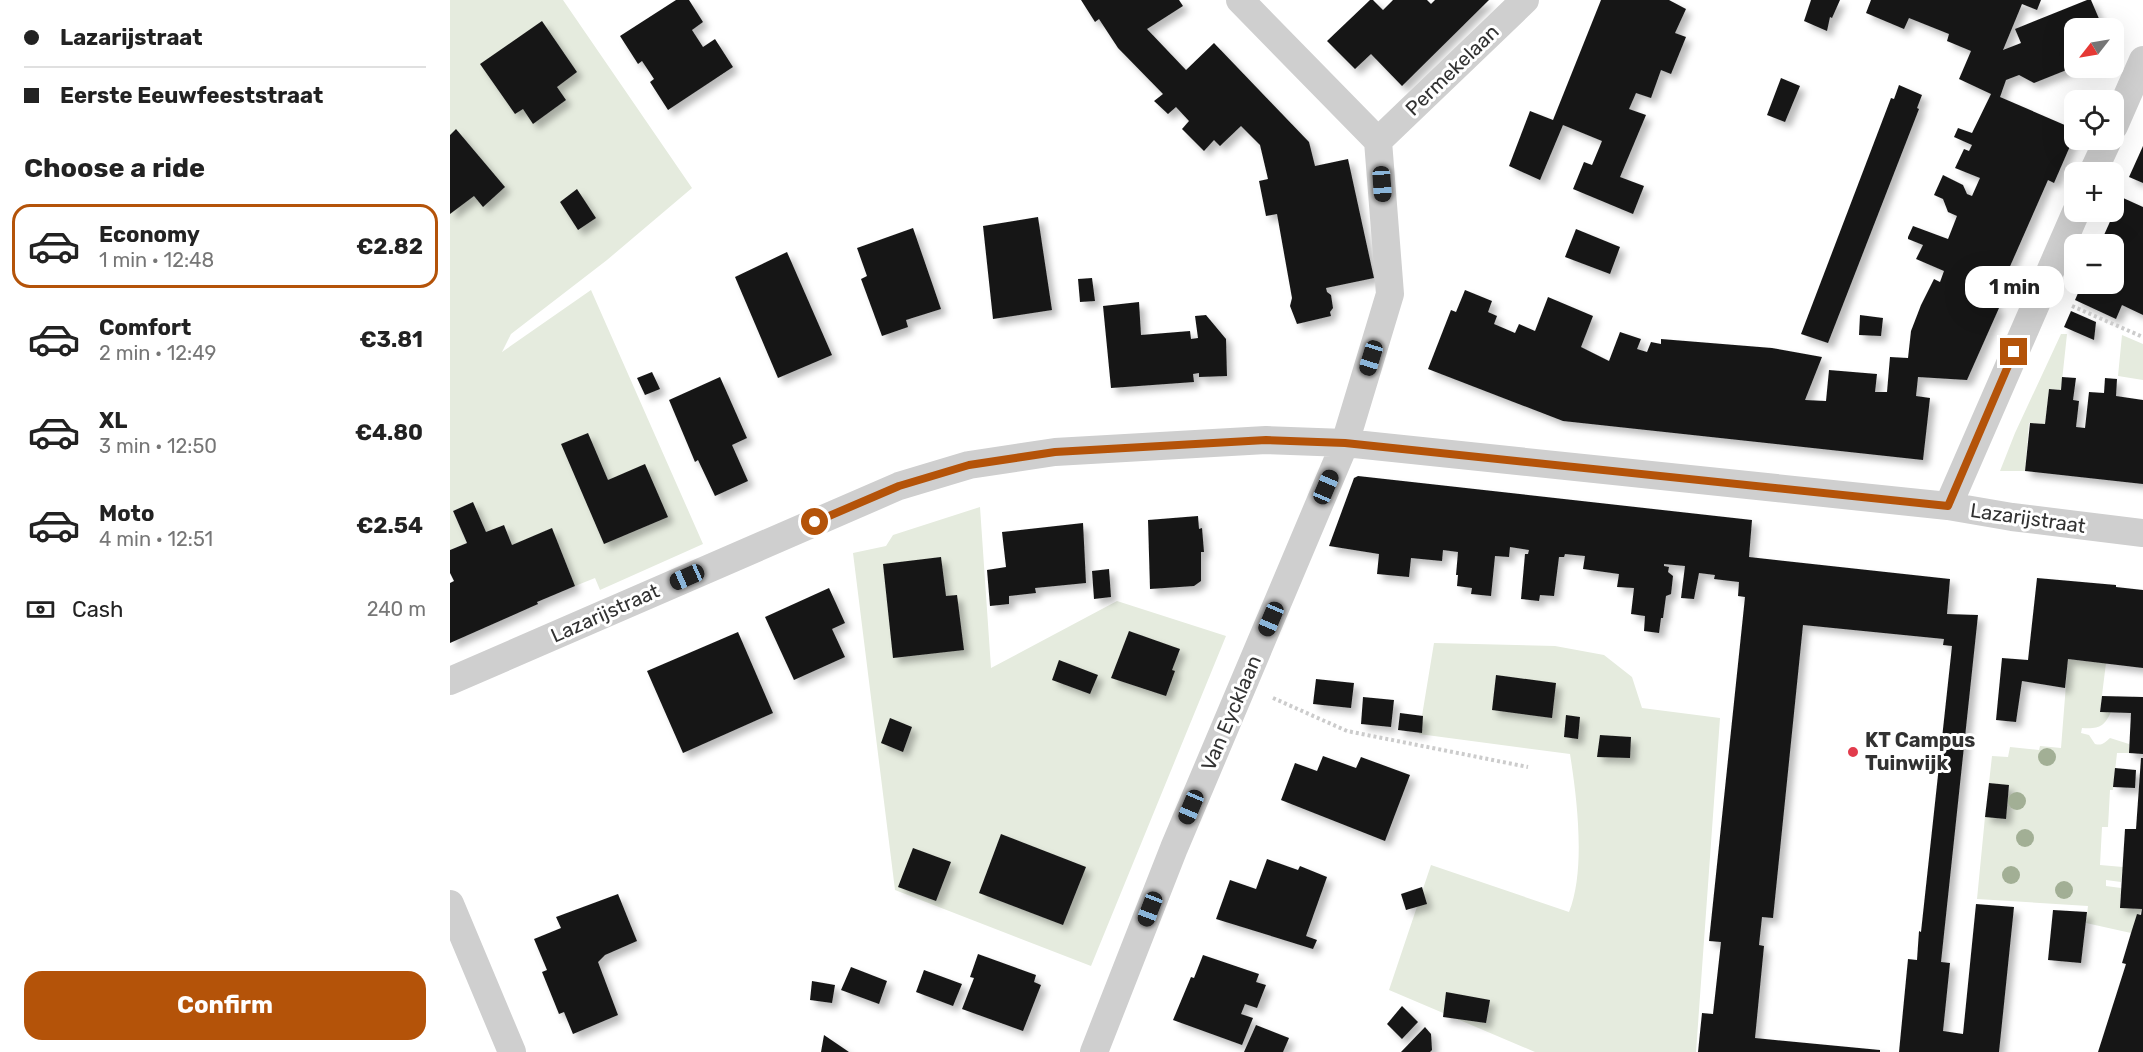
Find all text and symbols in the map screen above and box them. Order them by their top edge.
north arrow [2064,18,2124,78]
map controls [2064,18,2124,294]
street label: Permekelaan [1400,19,1504,121]
text: Lazarijstraat [60,24,203,51]
text: Eerste Eeuwfeeststraat [60,82,323,109]
button: locate [2064,90,2124,150]
text: Choose a ride [24,152,205,184]
button: + [2064,162,2124,222]
car [1372,165,1392,203]
icon: car [27,219,81,273]
text: Economy [99,221,200,248]
text: €2.82 [356,233,423,260]
button: − [2064,234,2124,294]
text: 1 min · 12:48 [99,248,214,272]
callout: 1 min [1964,265,2064,307]
text: 1 min [1989,275,2040,299]
icon: car [27,312,81,366]
text: Comfort [99,314,191,341]
text: €3.81 [359,326,423,353]
car [1357,338,1385,378]
route end [2000,338,2027,365]
text: 2 min · 12:49 [99,341,216,365]
icon: car [27,405,81,459]
text: XL [99,407,127,434]
text: €4.80 [355,419,423,446]
text: 3 min · 12:50 [99,434,217,458]
car [1311,467,1341,507]
icon: car [27,498,81,552]
street label: Lazarijstraat [1969,498,2087,538]
text: Moto [99,500,154,527]
route start [801,508,828,535]
text: €2.54 [356,512,423,539]
text: 4 min · 12:51 [99,527,213,551]
car [667,561,707,593]
street label: Lazarijstraat [547,578,663,648]
icon: cash [24,593,57,626]
text: Cash [72,596,123,623]
text: 240 m [367,597,426,621]
car [1256,599,1286,639]
street label: Van Eycklaan [1196,652,1266,774]
place label: KT Campus Tuinwijk [1865,728,1975,775]
marker: KT Campus Tuinwijk [1846,745,1860,759]
car [1176,787,1206,827]
car [1135,889,1165,929]
button: Confirm [24,971,426,1040]

